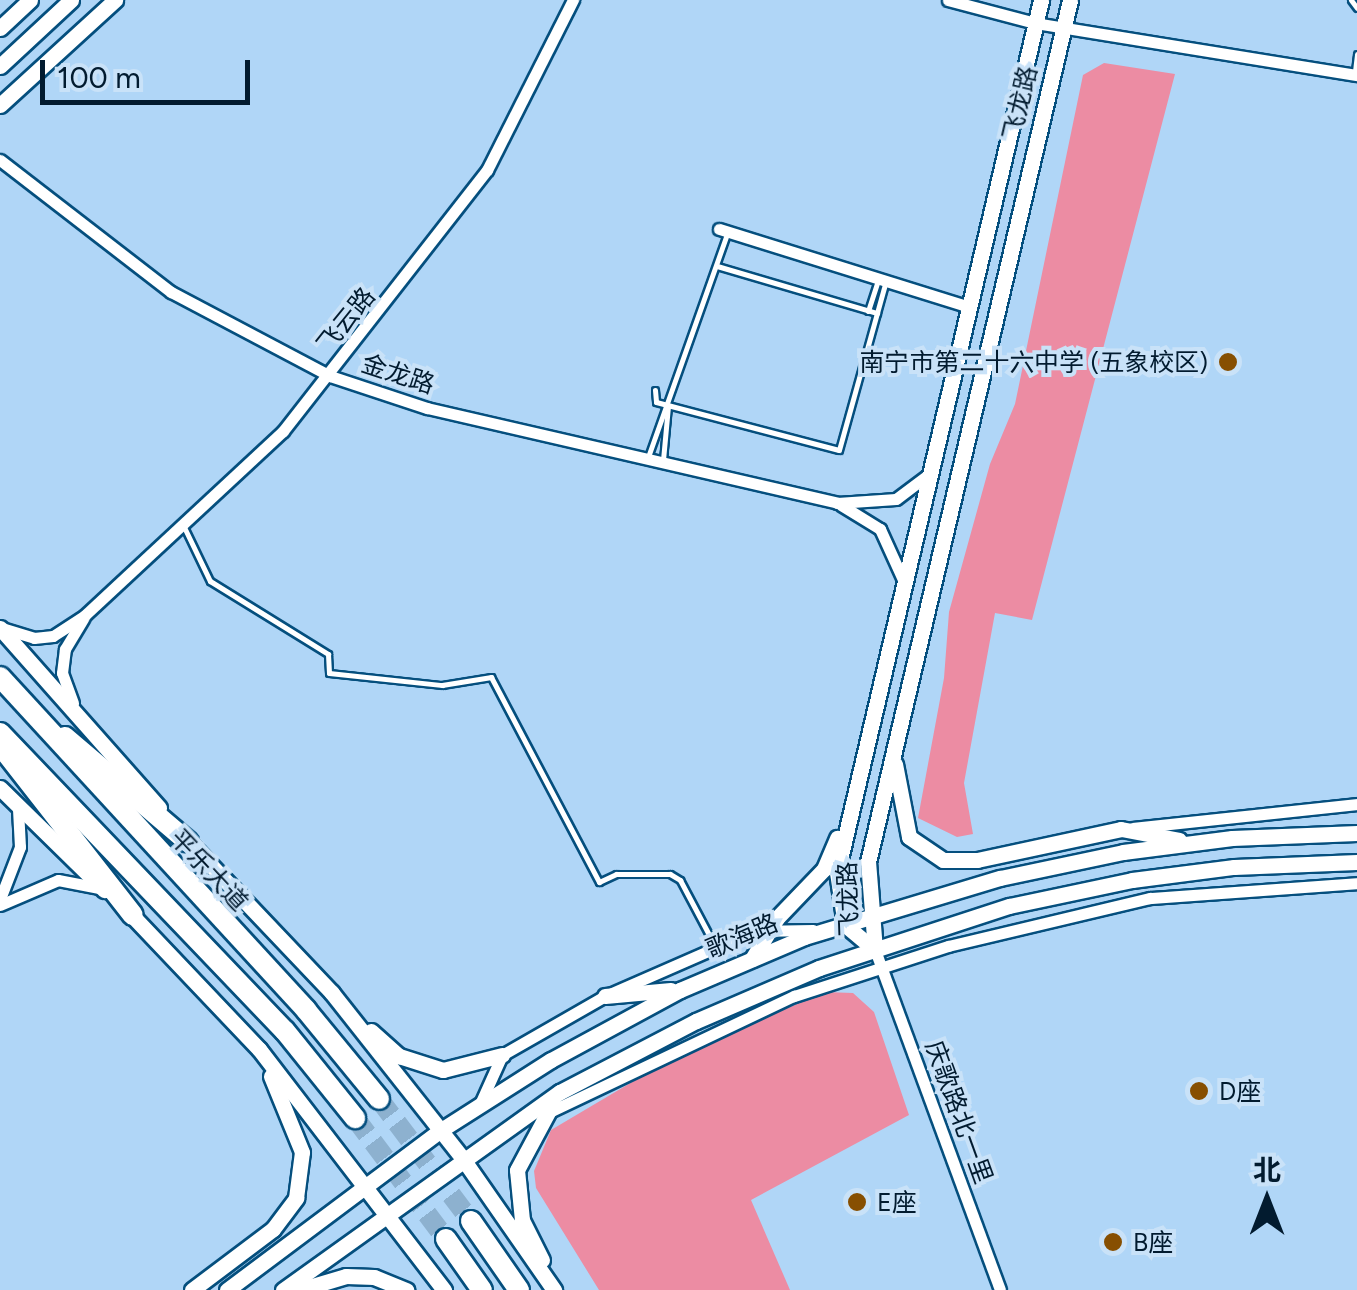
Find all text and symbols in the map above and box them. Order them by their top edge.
scale bar [45,40,255,102]
text: 100 m [57,59,141,96]
street label: 飞龙路 [997,63,1043,143]
street label: 飞云路 [311,281,381,359]
place label: 南宁市第二十六中学 (五象校区) [859,347,1208,377]
street label: 金龙路 [358,348,438,400]
marker: 南宁市第二十六中学 (五象校区) [1217,351,1239,373]
street label: 平乐大道 [164,823,254,917]
street label: 飞龙路 [832,861,864,937]
street label: 歌海路 [702,908,782,964]
street label: 庆歌路北一里 [919,1036,999,1188]
place label: D座 [1219,1076,1261,1106]
marker: D座 [1188,1080,1210,1102]
north arrow [1217,1150,1317,1250]
text: 北 [1253,1153,1281,1187]
place label: E座 [877,1187,917,1217]
marker: E座 [846,1191,868,1213]
place label: B座 [1133,1227,1173,1257]
marker: B座 [1102,1231,1124,1253]

